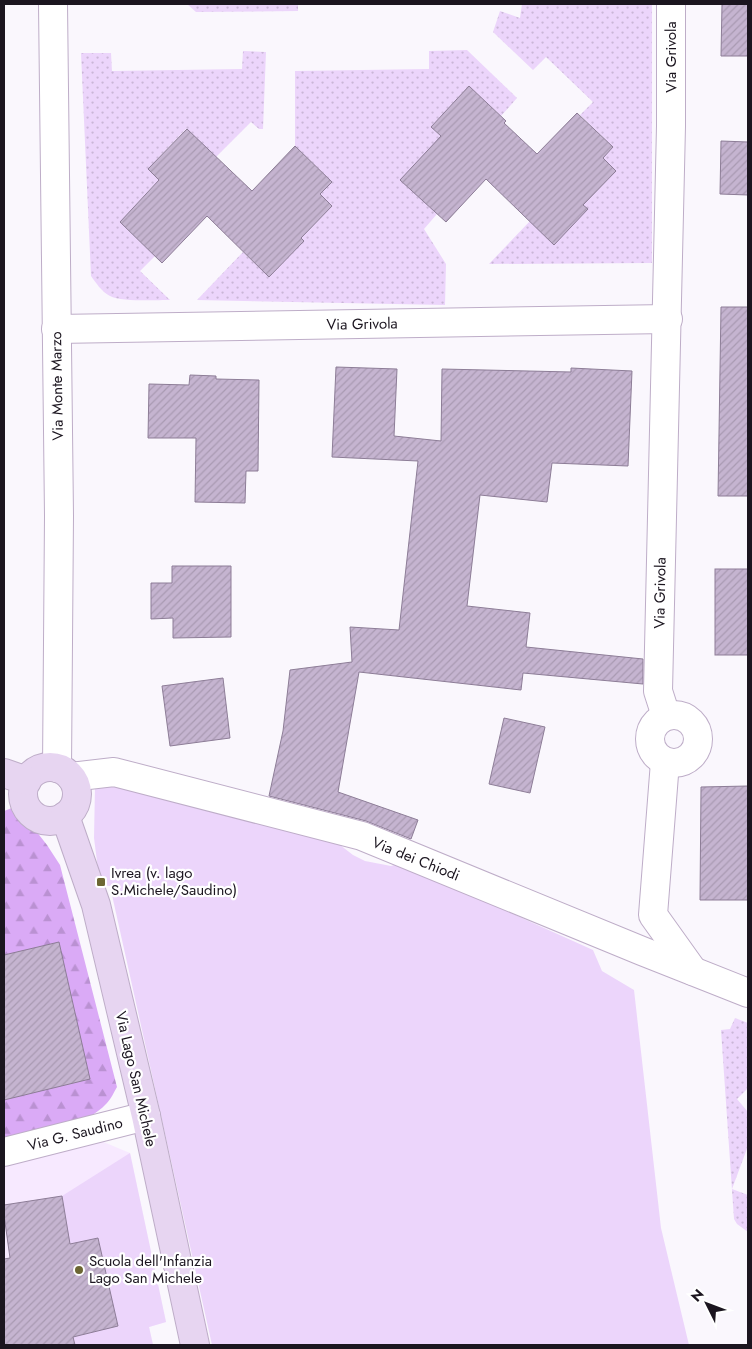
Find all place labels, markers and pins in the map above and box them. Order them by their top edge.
place label: Ivrea (v. lago S.Michele/Saudino) [111,862,237,901]
marker: Ivrea (v. lago S.Michele/Saudino) [95,876,107,888]
place label: Scuola dell'Infanzia Lago San Michele [89,1250,212,1289]
marker: Scuola dell'Infanzia Lago San Michele [73,1264,85,1276]

